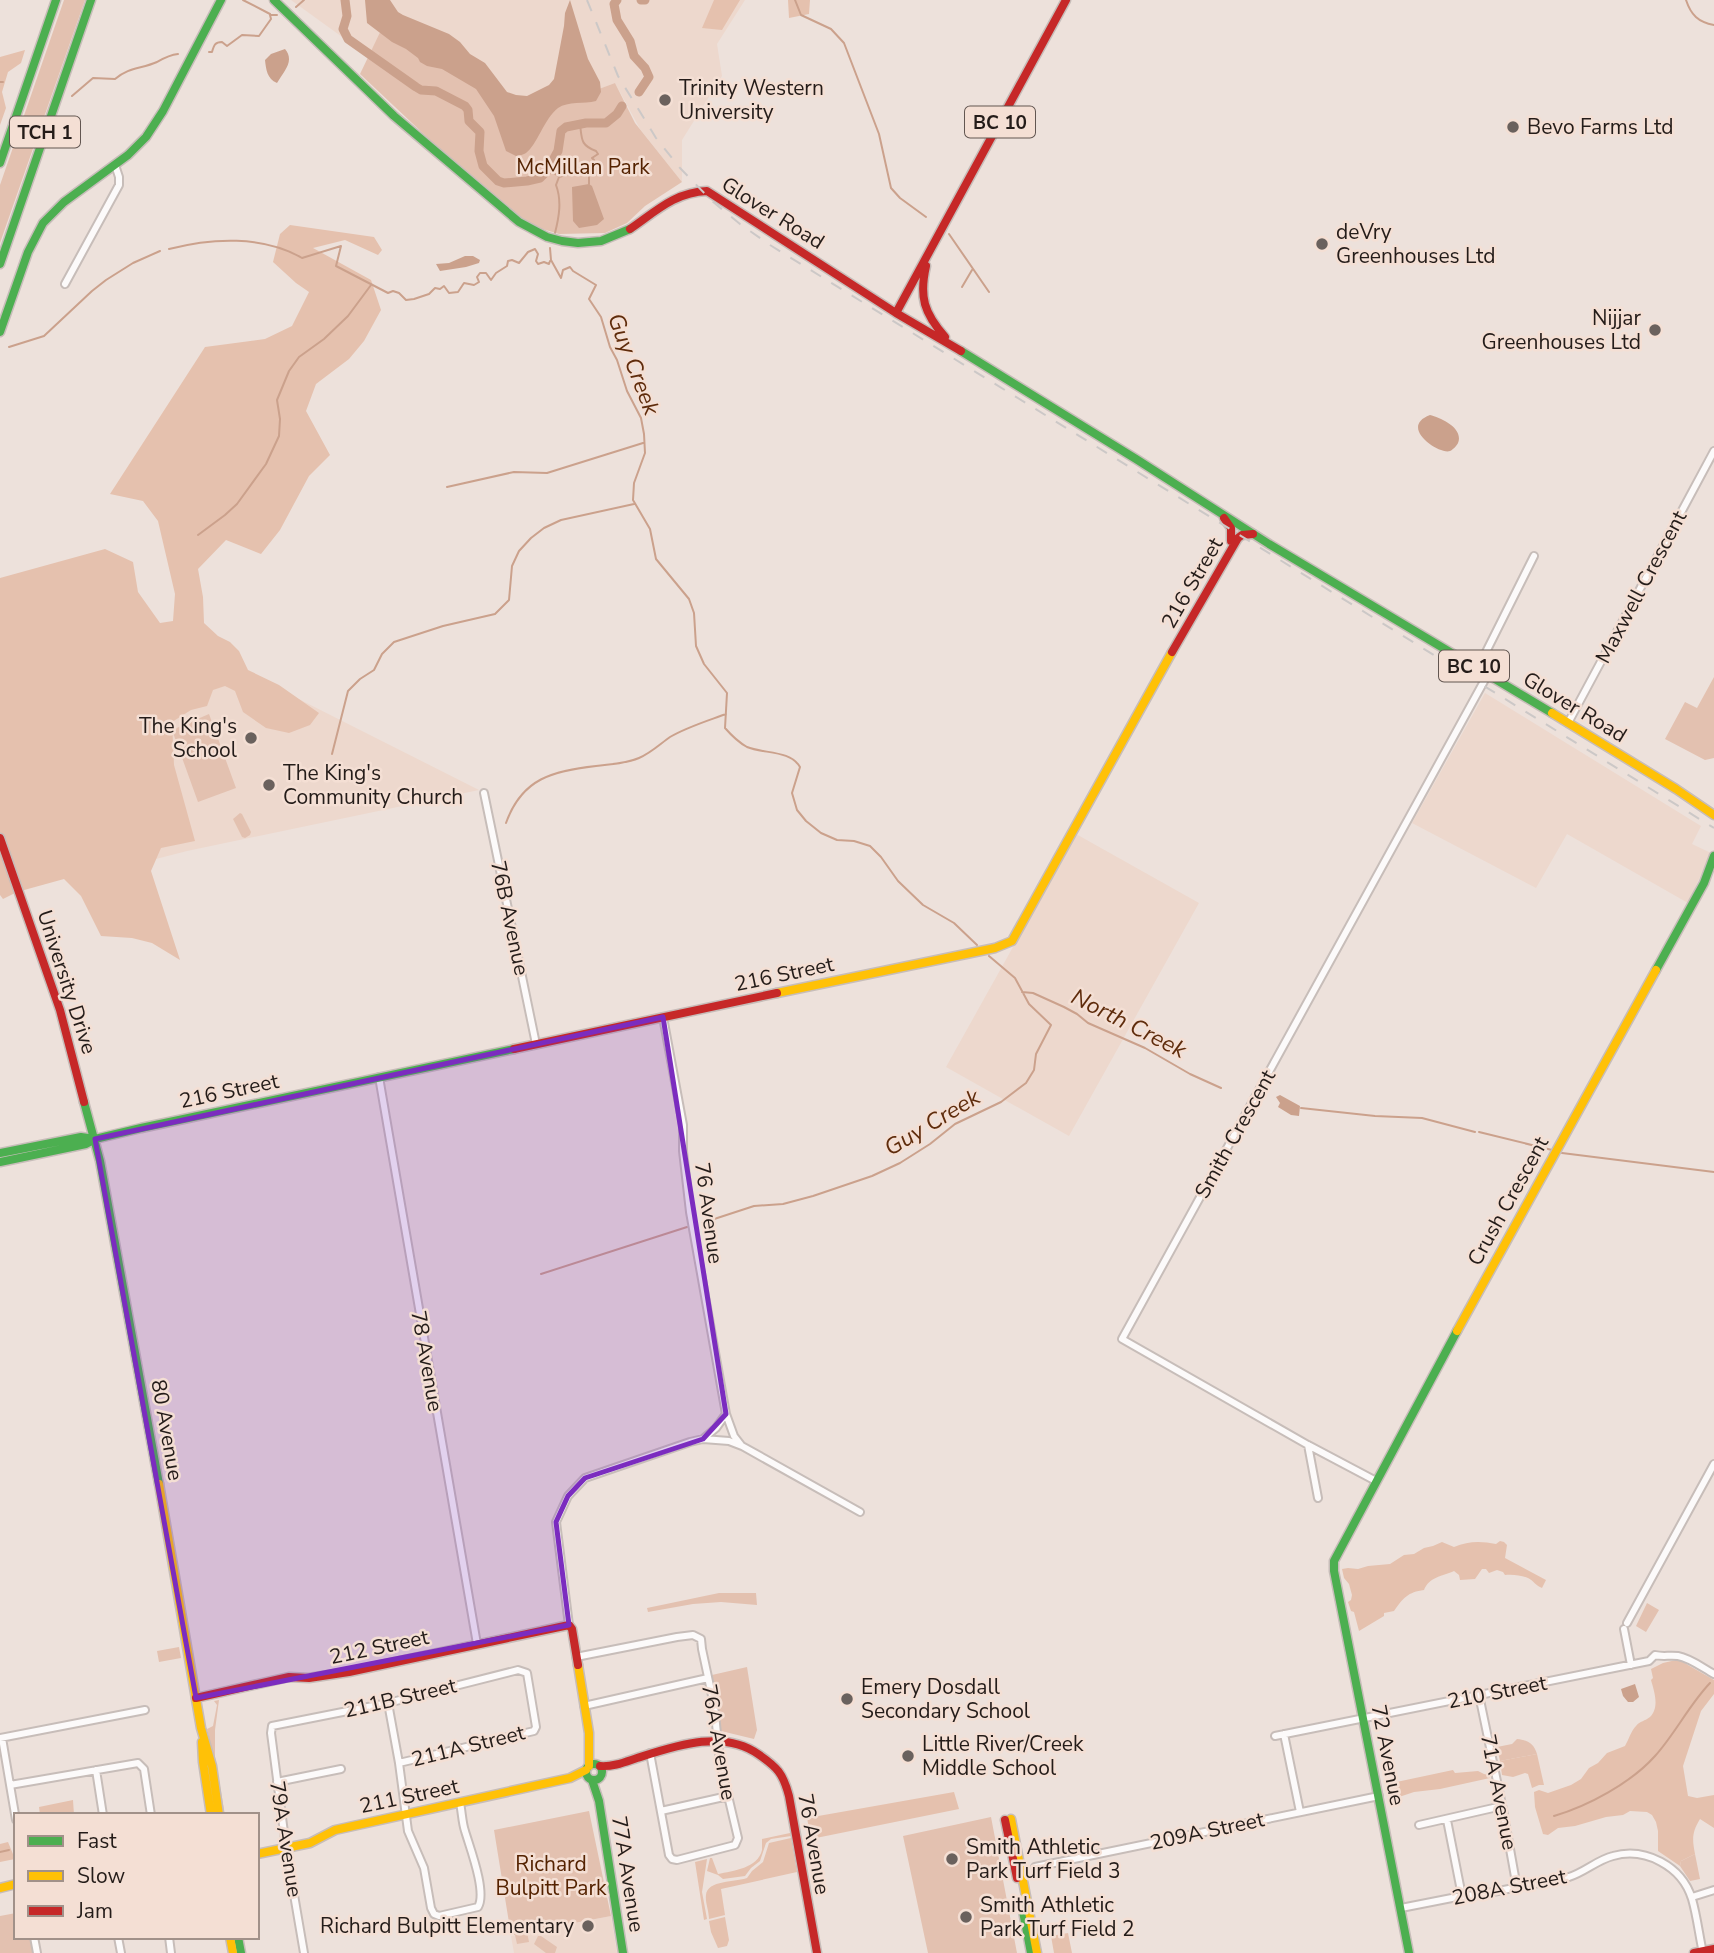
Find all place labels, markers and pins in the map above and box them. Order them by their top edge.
place label: Trinity Western University [679,74,824,126]
marker: Trinity Western University [657,92,673,108]
place label: Bevo Farms Ltd [1527,113,1674,141]
marker: Bevo Farms Ltd [1505,119,1521,135]
place label: deVry Greenhouses Ltd [1336,218,1495,270]
marker: deVry Greenhouses Ltd [1314,236,1330,252]
place label: Nijjar Greenhouses Ltd [1482,304,1641,356]
marker: Nijjar Greenhouses Ltd [1647,322,1663,338]
place label: The King's School [139,712,238,764]
marker: The King's School [243,730,259,746]
place label: The King's Community Church [283,759,463,811]
marker: The King's Community Church [261,777,277,793]
place label: Emery Dosdall Secondary School [861,1673,1031,1725]
marker: Emery Dosdall Secondary School [839,1691,855,1707]
place label: Little River/Creek Middle School [922,1730,1084,1782]
marker: Little River/Creek Middle School [900,1748,916,1764]
place label: Smith Athletic Park Turf Field 3 [966,1833,1121,1885]
marker: Smith Athletic Park Turf Field 3 [944,1851,960,1867]
place label: Smith Athletic Park Turf Field 2 [980,1891,1135,1943]
marker: Smith Athletic Park Turf Field 2 [958,1909,974,1925]
place label: Richard Bulpitt Elementary [320,1912,574,1940]
marker: Richard Bulpitt Elementary [580,1918,596,1934]

